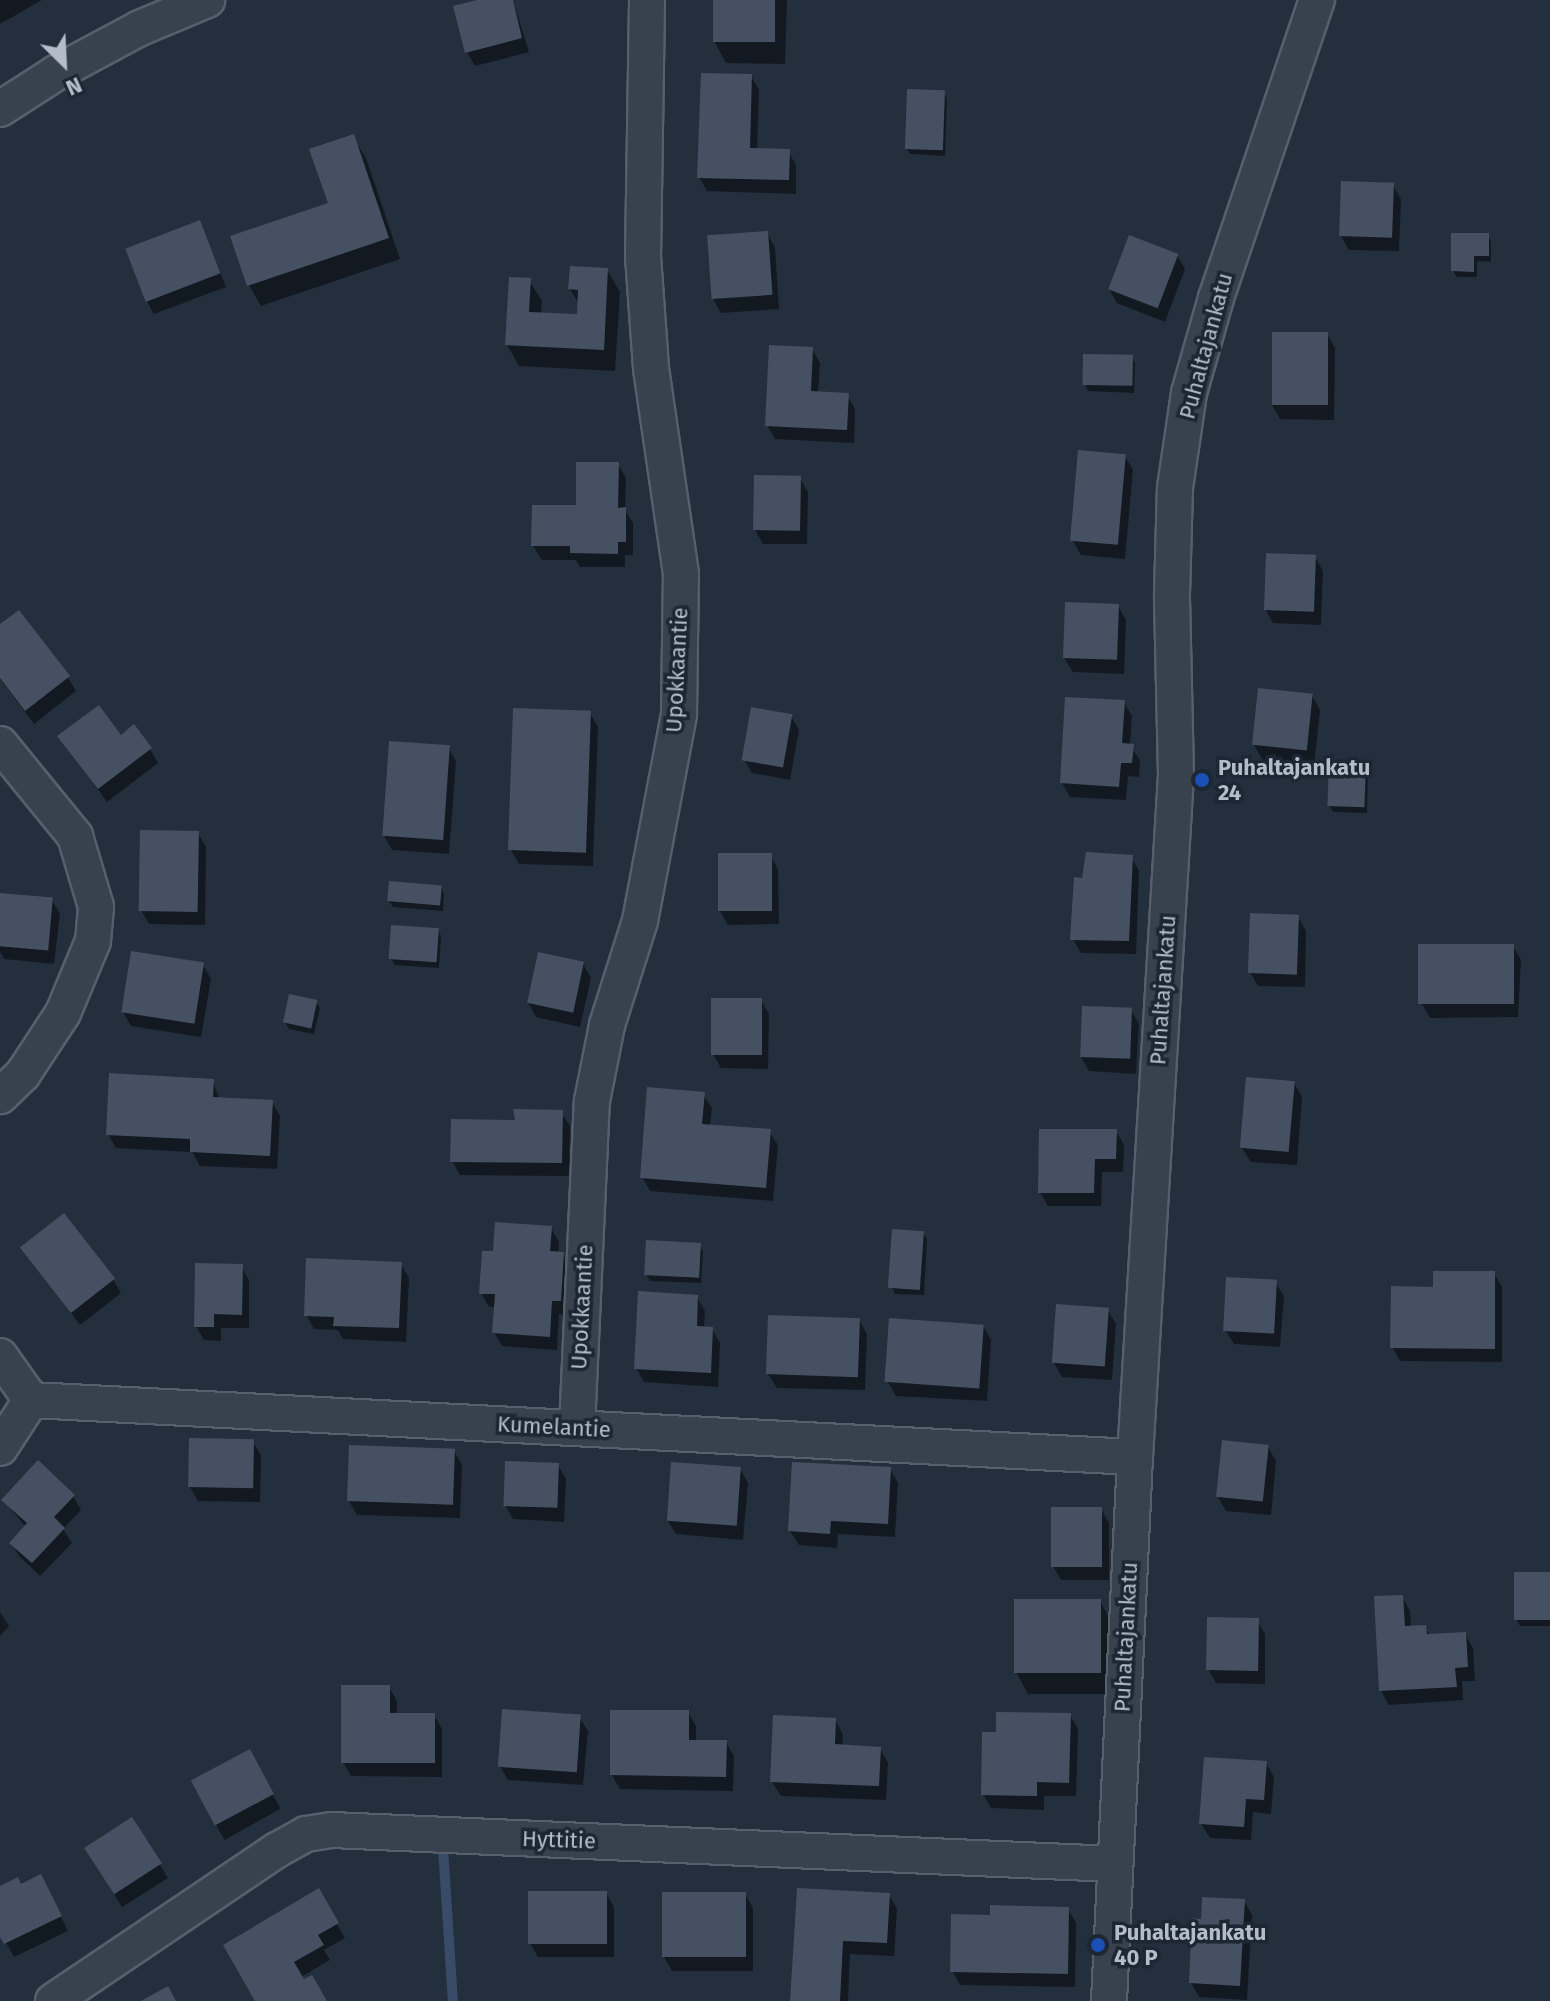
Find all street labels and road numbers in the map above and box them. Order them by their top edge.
street label: Puhaltajankatu [1174,270,1238,422]
street label: Upokkaantie [661,607,693,733]
street label: Puhaltajankatu [1145,914,1181,1066]
street label: Upokkaantie [566,1244,598,1370]
street label: Kumelantie [497,1411,611,1443]
street label: Puhaltajankatu [1109,1561,1143,1713]
street label: Hyttitie [522,1826,596,1854]

